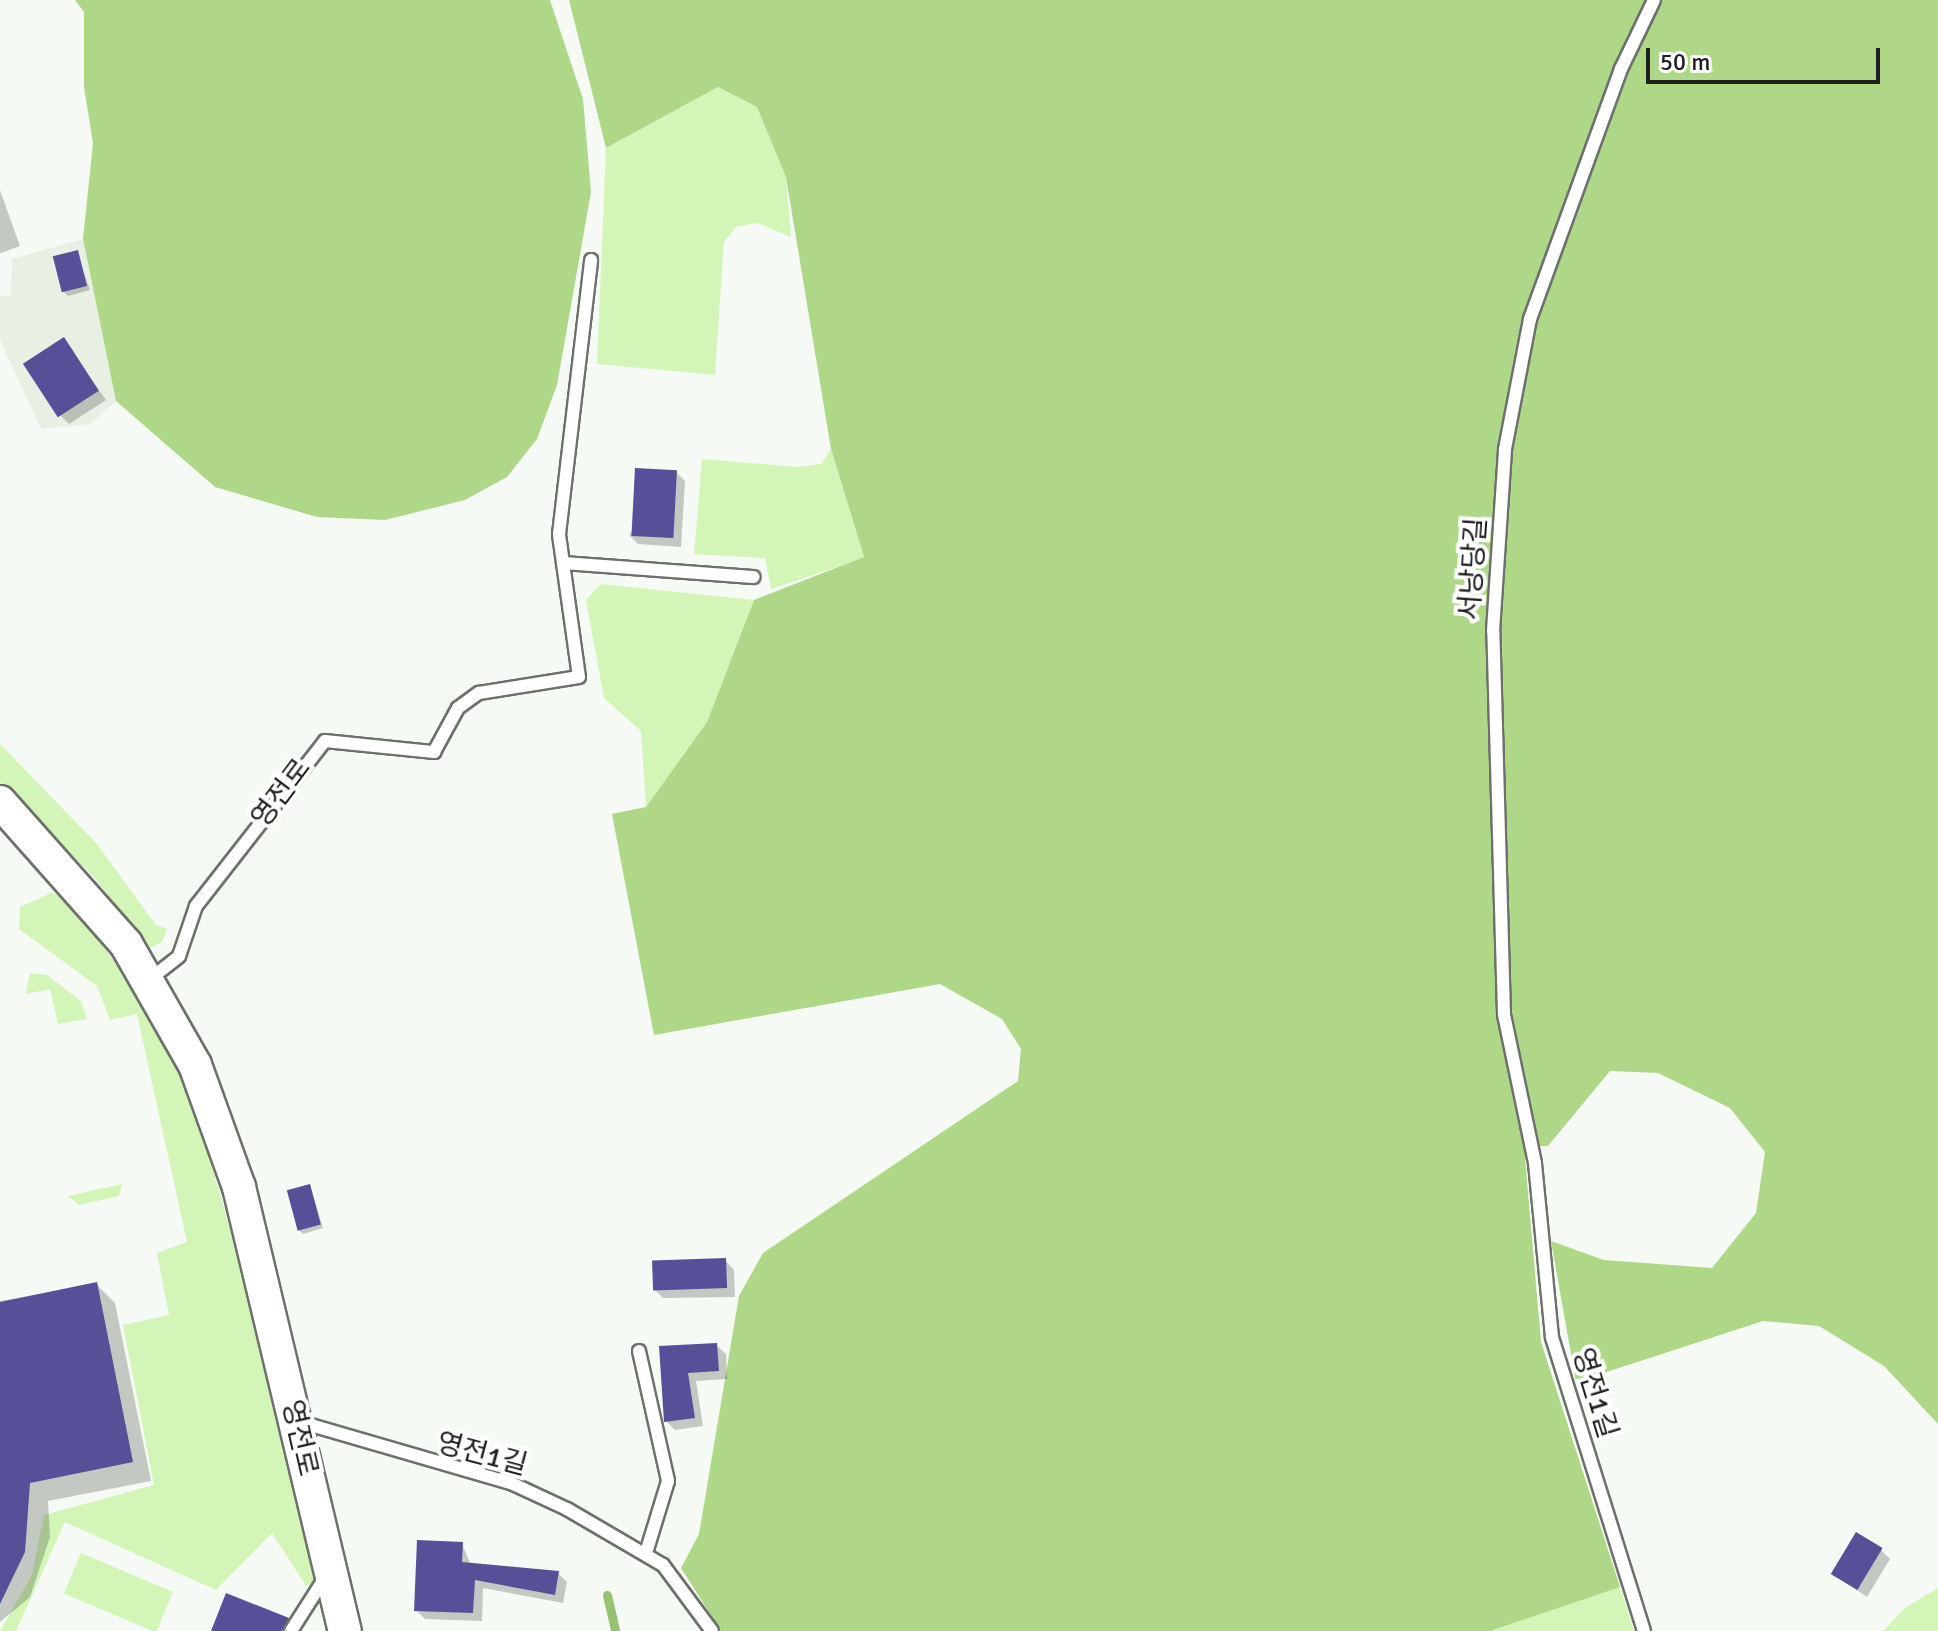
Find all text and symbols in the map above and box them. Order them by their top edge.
scale bar [1650,32,1884,82]
text: 50 m [1660,47,1710,77]
street label: 서낭당길 [1453,516,1493,622]
street label: 영전로 [244,752,318,834]
street label: 영전1길 [1565,1344,1625,1442]
street label: 영전로 [275,1397,325,1479]
street label: 영전1길 [433,1426,531,1482]

